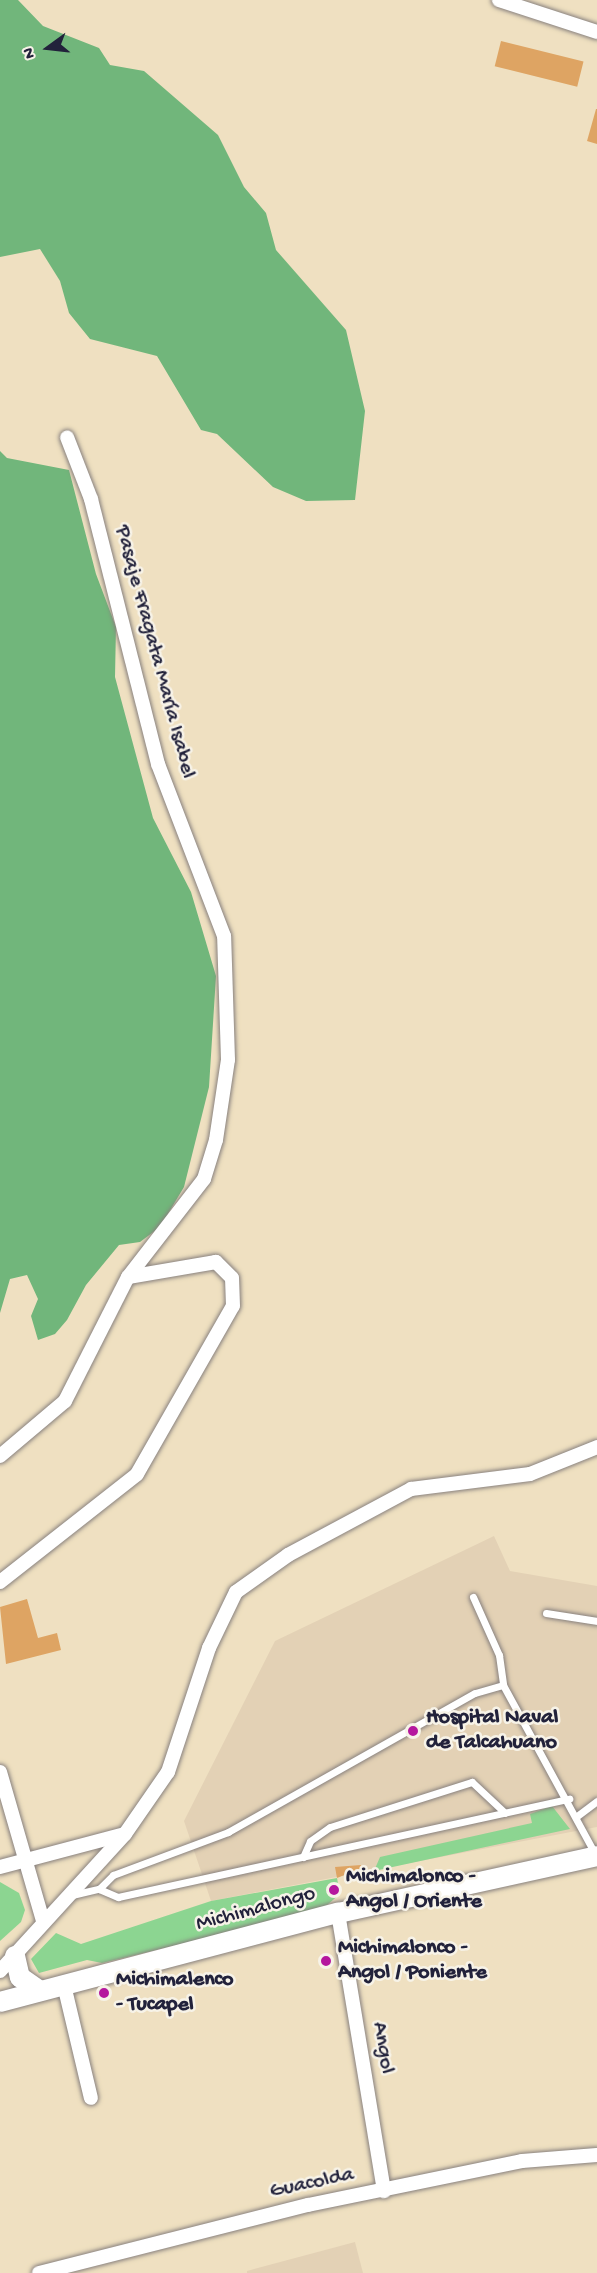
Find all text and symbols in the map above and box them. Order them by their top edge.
north arrow [18,18,78,78]
text: N [20,45,41,60]
street label: Pasaje Fragata María Isabel [107,523,201,781]
place label: Hospital Naval de Talcahuano [426,1705,558,1756]
marker: Hospital Naval de Talcahuano [404,1722,422,1740]
place label: Michimalonco - Angol / Oriente [346,1864,482,1916]
street label: Michimalongo [193,1881,319,1939]
marker: Michimalonco - Angol / Oriente [327,1883,341,1897]
place label: Michimalonco - Angol / Poniente [338,1935,487,1987]
marker: Michimalonco - Angol / Poniente [319,1954,333,1968]
place label: Michimalenco - Tucapel [116,1967,233,2018]
marker: Michimalenco - Tucapel [97,1986,111,2000]
street label: Angol [364,2020,400,2076]
street label: Guacolda [268,2162,356,2206]

